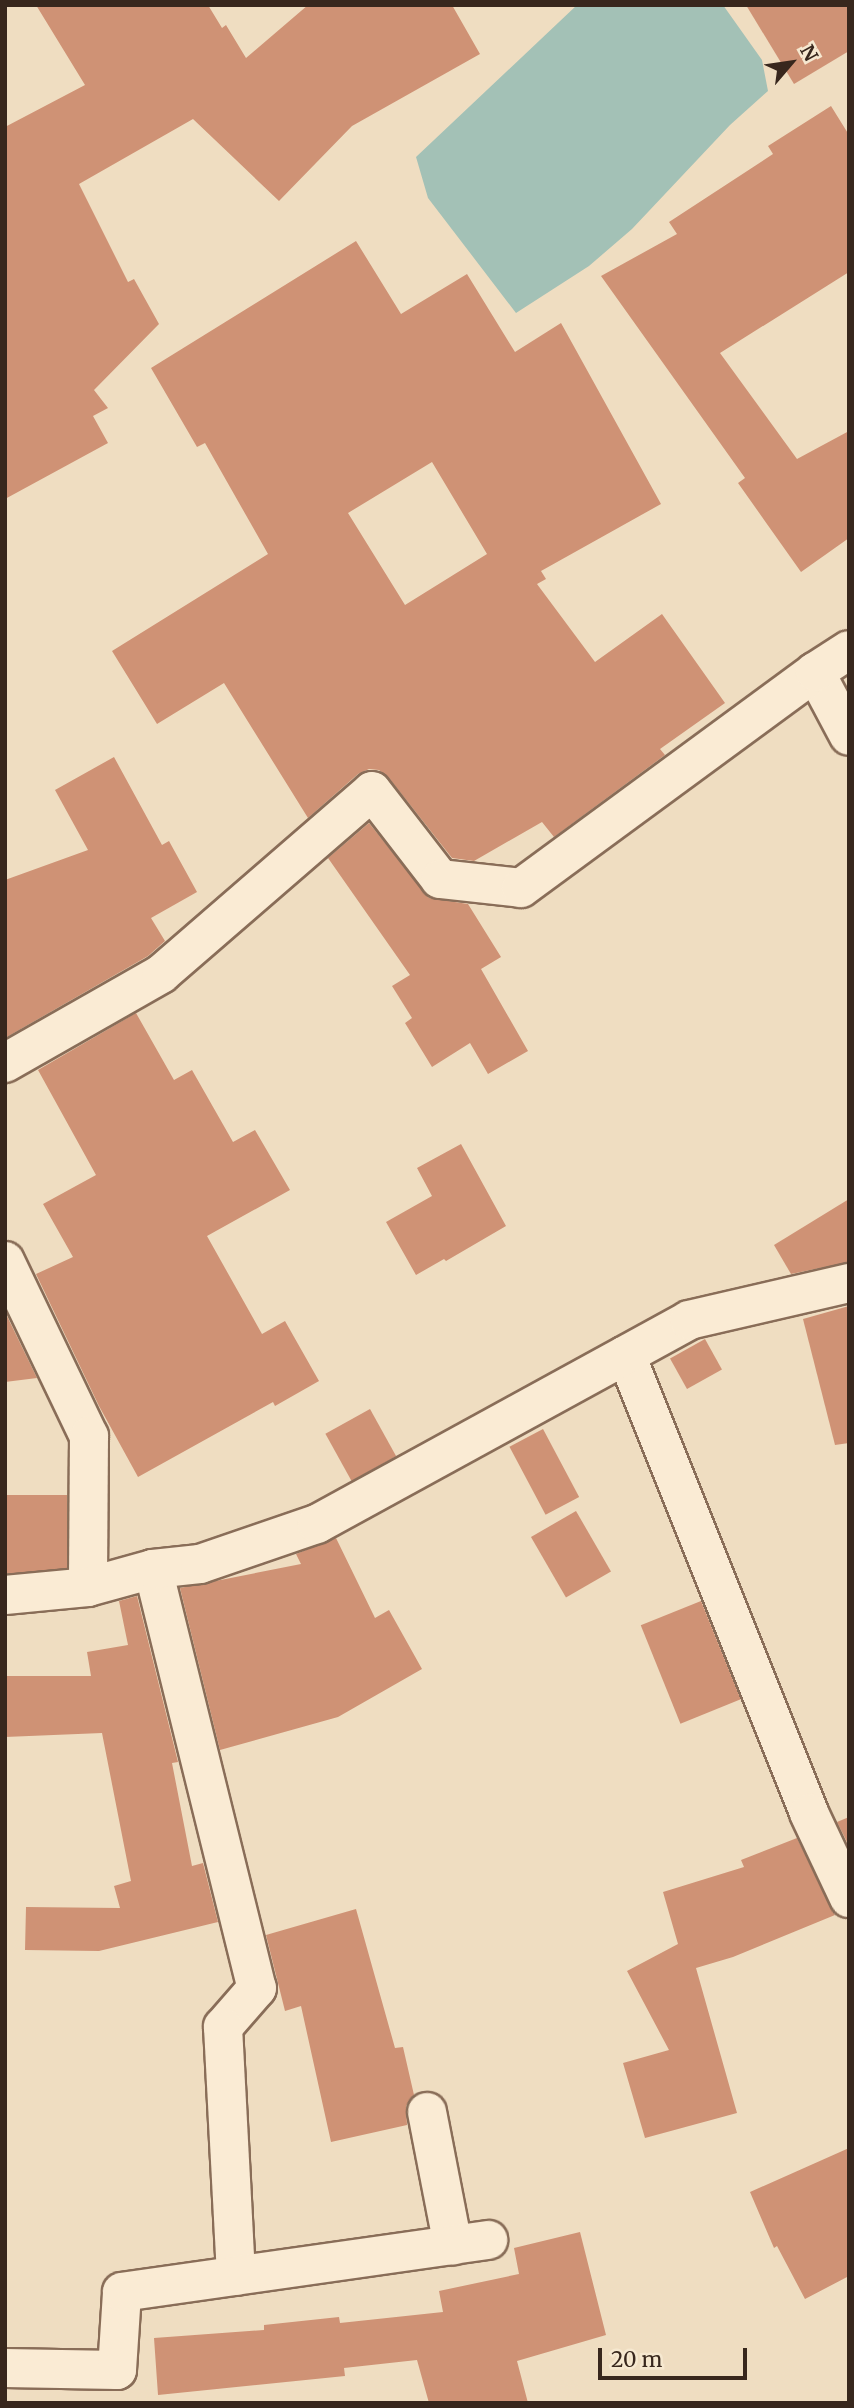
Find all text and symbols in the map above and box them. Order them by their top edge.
north arrow [756,28,826,98]
text: N [795,40,823,65]
scale bar [602,2334,751,2378]
text: 20 m [611,2346,662,2373]

